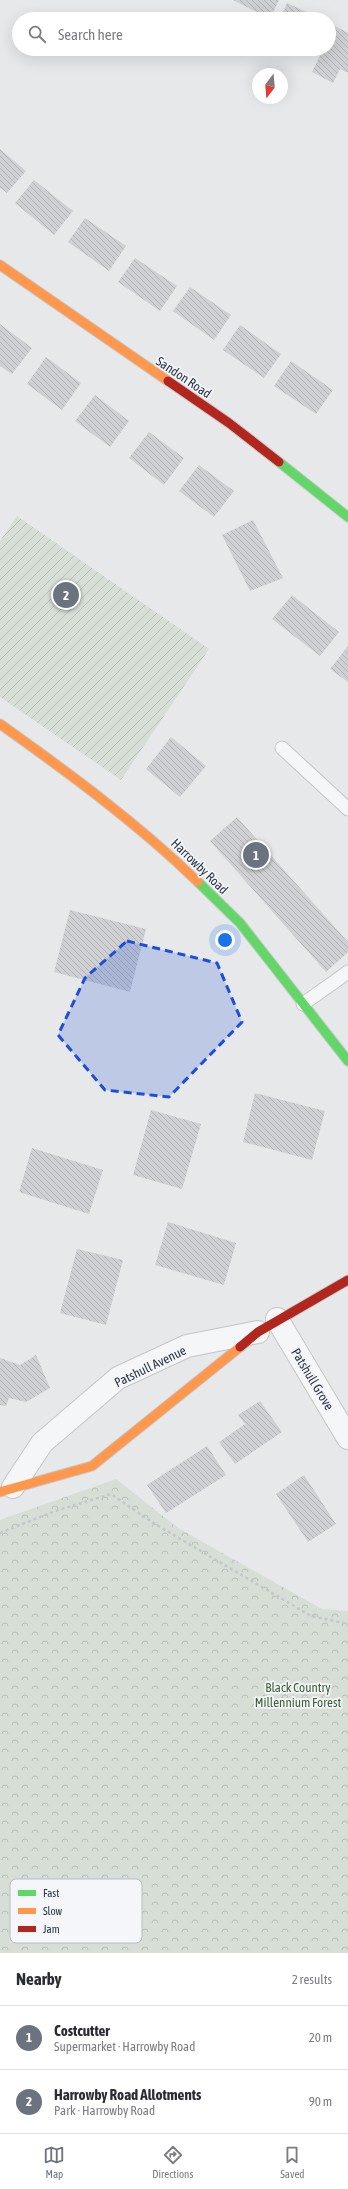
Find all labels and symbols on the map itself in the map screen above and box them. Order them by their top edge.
north arrow [252,68,288,104]
street label: Sandon Road [153,354,214,401]
pin: 2 [53,580,79,610]
street label: Harrowby Road [168,836,231,897]
pin: 1 [243,840,269,870]
your location [215,930,235,950]
street label: Patshull Avenue [112,1343,189,1390]
street label: Patshull Grove [288,1346,337,1413]
park label: Black Country Millennium Forest [255,1680,342,1710]
legend [10,1879,142,1943]
text: Fast [43,1887,59,1899]
text: Slow [43,1905,62,1917]
text: Jam [43,1923,60,1935]

